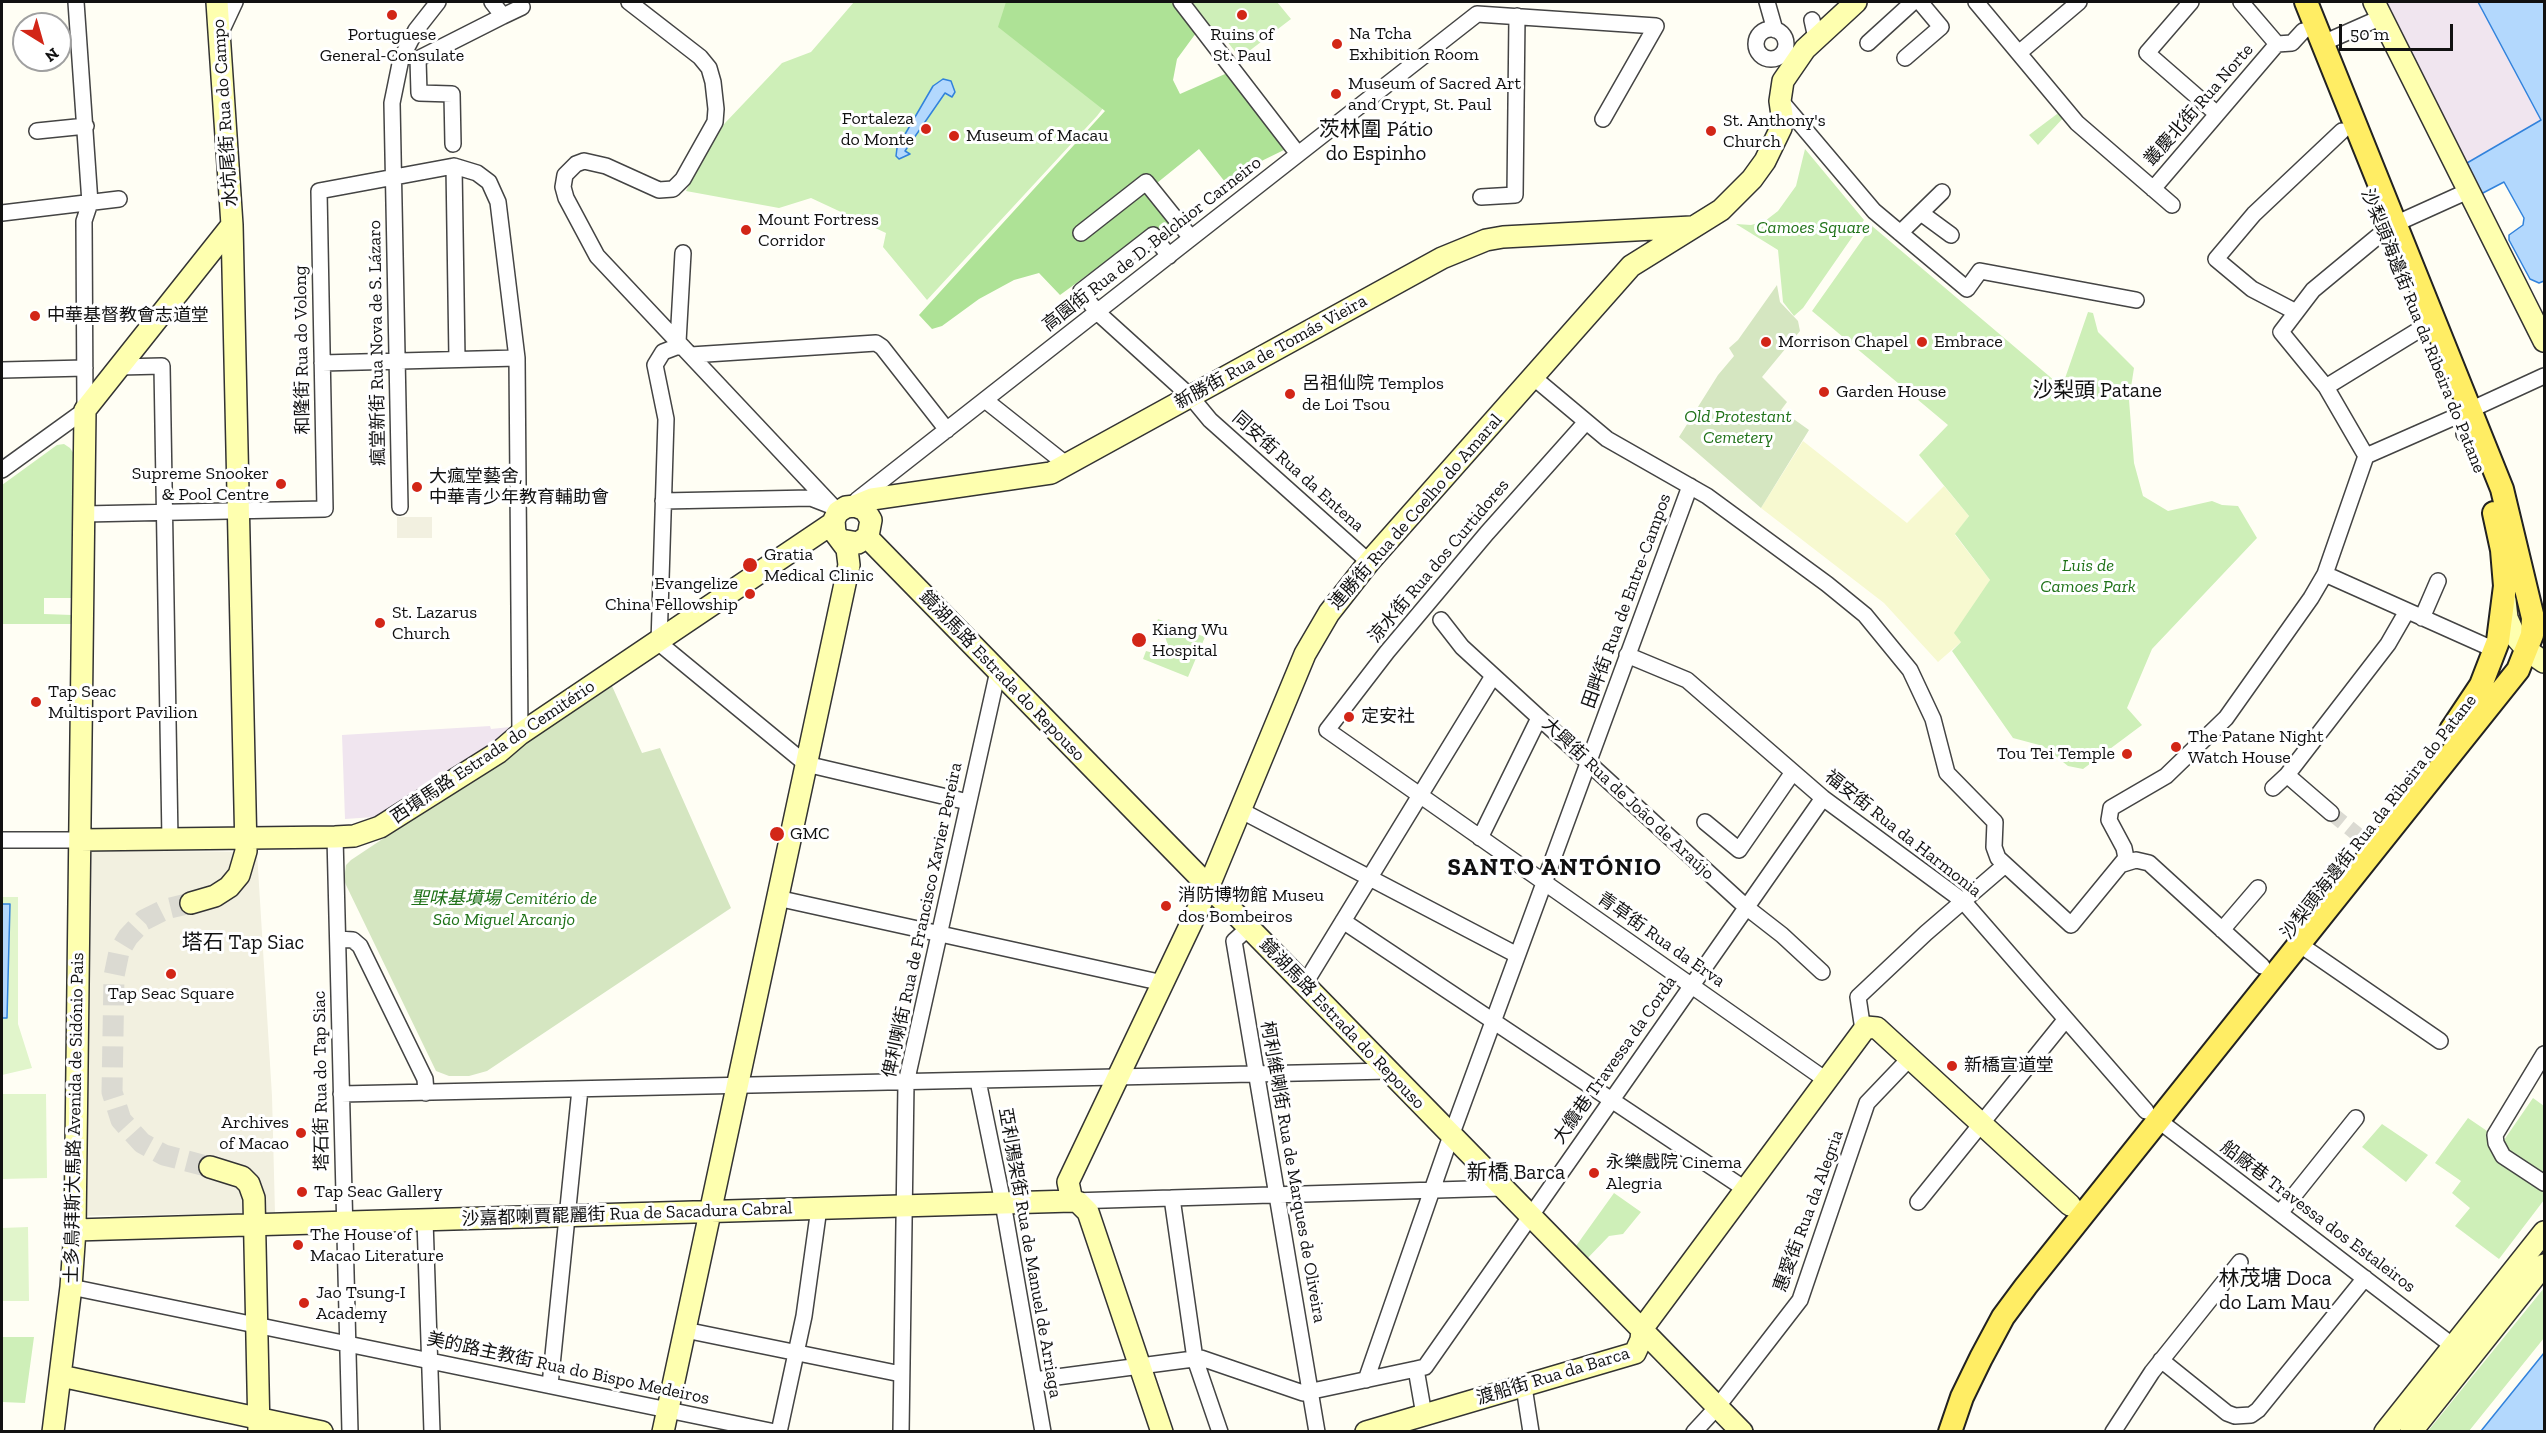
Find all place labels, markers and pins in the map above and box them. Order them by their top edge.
marker: Portuguese General-Consulate [385,8,399,22]
marker: Ruins of St. Paul [1235,8,1249,22]
place label: Na Tcha Exhibition Room [1349,23,1479,66]
place label: Portuguese General-Consulate [320,24,464,66]
place label: Ruins of St. Paul [1210,24,1274,66]
marker: Na Tcha Exhibition Room [1330,37,1344,51]
place label: Museum of Sacred Art and Crypt, St. Paul [1348,73,1521,116]
marker: Museum of Sacred Art and Crypt, St. Paul [1329,87,1343,101]
place label: Fortaleza do Monte [841,108,914,150]
place label: St. Anthony's Church [1723,110,1826,152]
marker: Fortaleza do Monte [919,122,933,136]
marker: St. Anthony's Church [1704,124,1718,138]
place label: Museum of Macau [966,125,1108,147]
marker: Museum of Macau [947,129,961,143]
place label: Mount Fortress Corridor [758,209,879,252]
marker: Mount Fortress Corridor [739,223,753,237]
place label: 中華基督教會志道堂 [47,305,209,327]
marker: 中華基督教會志道堂 [28,309,42,323]
place label: Morrison Chapel [1778,331,1908,353]
place label: Embrace [1934,331,2003,353]
marker: Morrison Chapel [1759,335,1773,349]
marker: Embrace [1915,335,1929,349]
place label: 呂祖仙院 Templos de Loi Tsou [1302,373,1444,416]
place label: Garden House [1836,381,1946,403]
marker: Garden House [1817,385,1831,399]
marker: 呂祖仙院 Templos de Loi Tsou [1283,387,1297,401]
place label: Supreme Snooker & Pool Centre [132,463,269,506]
place label: 大瘋堂藝舍, 中華青少年教育輔助會 [429,466,609,508]
marker: Supreme Snooker & Pool Centre [274,477,288,491]
marker: 大瘋堂藝舍, 中華青少年教育輔助會 [410,480,424,494]
place label: Gratia Medical Clinic [764,544,874,586]
marker: Gratia Medical Clinic [741,556,759,574]
place label: Evangelize China Fellowship [605,573,738,616]
marker: Evangelize China Fellowship [743,587,757,601]
place label: St. Lazarus Church [392,602,477,644]
marker: St. Lazarus Church [373,616,387,630]
place label: Kiang Wu Hospital [1152,619,1228,662]
marker: Kiang Wu Hospital [1130,631,1148,649]
place label: Tap Seac Multisport Pavilion [48,681,198,724]
marker: Tap Seac Multisport Pavilion [29,695,43,709]
place label: 定安社 [1361,706,1415,728]
marker: 定安社 [1342,710,1356,724]
place label: The Patane Night Watch House [2188,726,2324,768]
marker: The Patane Night Watch House [2169,740,2183,754]
place label: Tou Tei Temple [1997,743,2115,765]
marker: Tou Tei Temple [2120,747,2134,761]
place label: GMC [790,823,830,845]
marker: GMC [768,825,786,843]
place label: 消防博物館 Museu dos Bombeiros [1178,885,1324,928]
marker: 消防博物館 Museu dos Bombeiros [1159,899,1173,913]
marker: Tap Seac Square [164,967,178,981]
place label: Tap Seac Square [108,983,234,1005]
place label: 新橋宣道堂 [1964,1055,2054,1077]
marker: 新橋宣道堂 [1945,1059,1959,1073]
place label: Archives of Macao [219,1112,289,1154]
marker: Archives of Macao [294,1126,308,1140]
place label: 永樂戲院 Cinema Alegria [1606,1152,1742,1194]
marker: 永樂戲院 Cinema Alegria [1587,1166,1601,1180]
place label: Tap Seac Gallery [314,1181,442,1203]
marker: Tap Seac Gallery [295,1185,309,1199]
place label: The House of Macao Literature [310,1224,444,1266]
marker: The House of Macao Literature [291,1238,305,1252]
place label: Jao Tsung-I Academy [316,1282,406,1324]
marker: Jao Tsung-I Academy [297,1296,311,1310]

